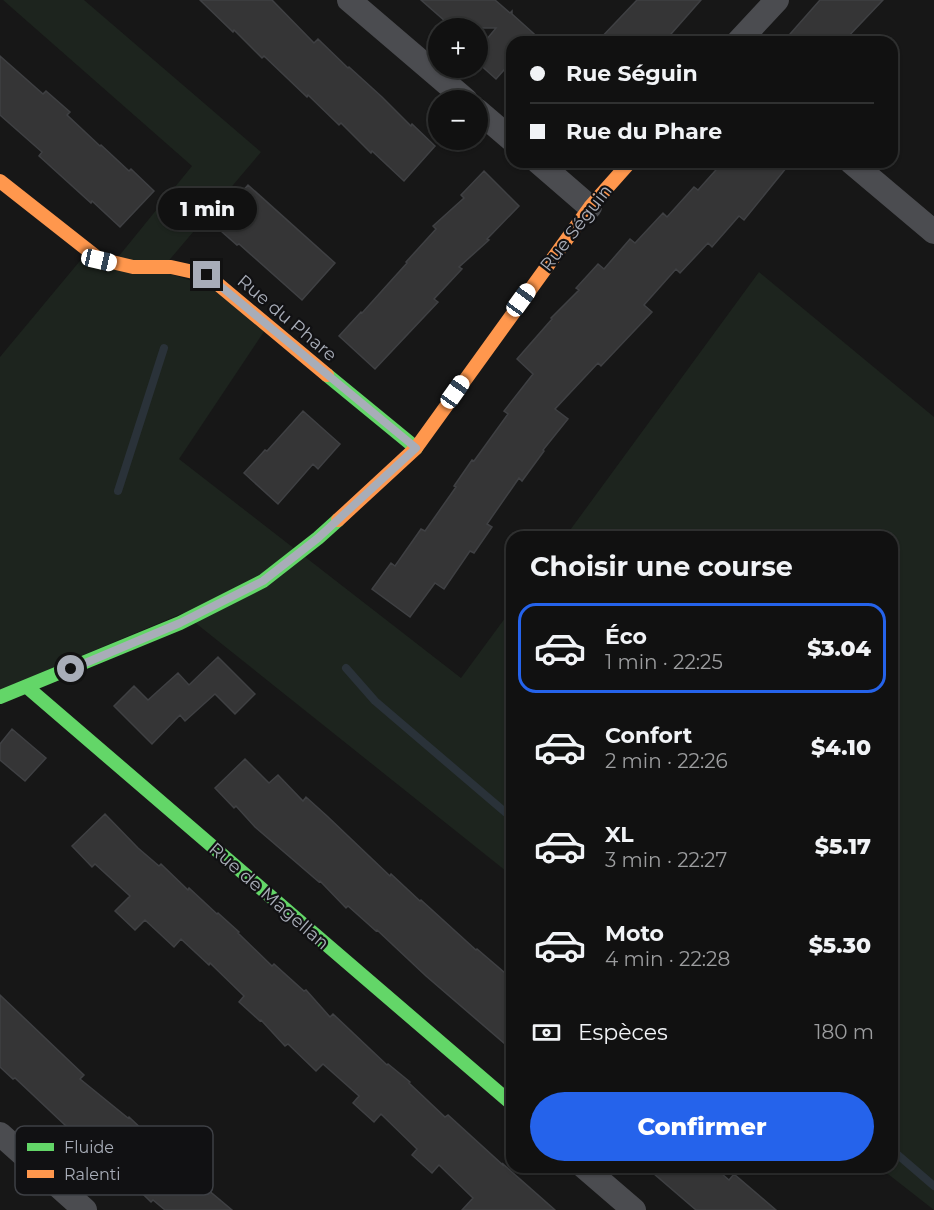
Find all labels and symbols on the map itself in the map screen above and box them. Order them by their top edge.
street label: Rue Séguin [535,180,617,276]
callout: 1 min [158,188,256,230]
car [79,247,119,273]
route end [193,261,220,288]
street label: Rue du Phare [233,270,341,366]
car [503,280,539,320]
car [437,372,473,412]
route start [57,655,84,682]
street label: Rue de Magellan [204,838,334,954]
legend [15,1126,213,1195]
text: Fluide [64,1138,114,1157]
text: Ralenti [64,1165,121,1184]

